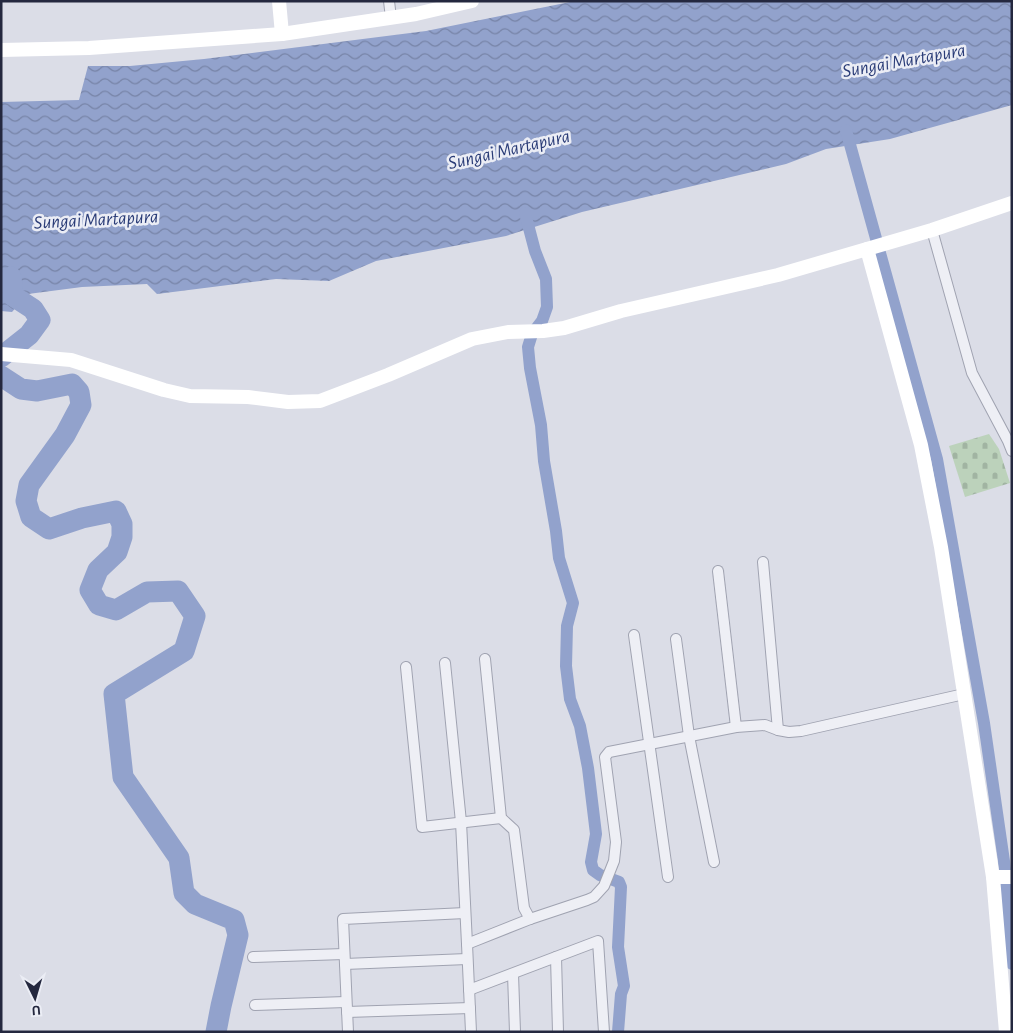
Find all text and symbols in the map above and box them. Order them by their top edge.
water label: Sungai Martapura [841,41,967,81]
water label: Sungai Martapura [446,127,572,173]
water label: Sungai Martapura [33,207,159,233]
north arrow [10,973,60,1023]
text: U [31,1003,41,1017]

